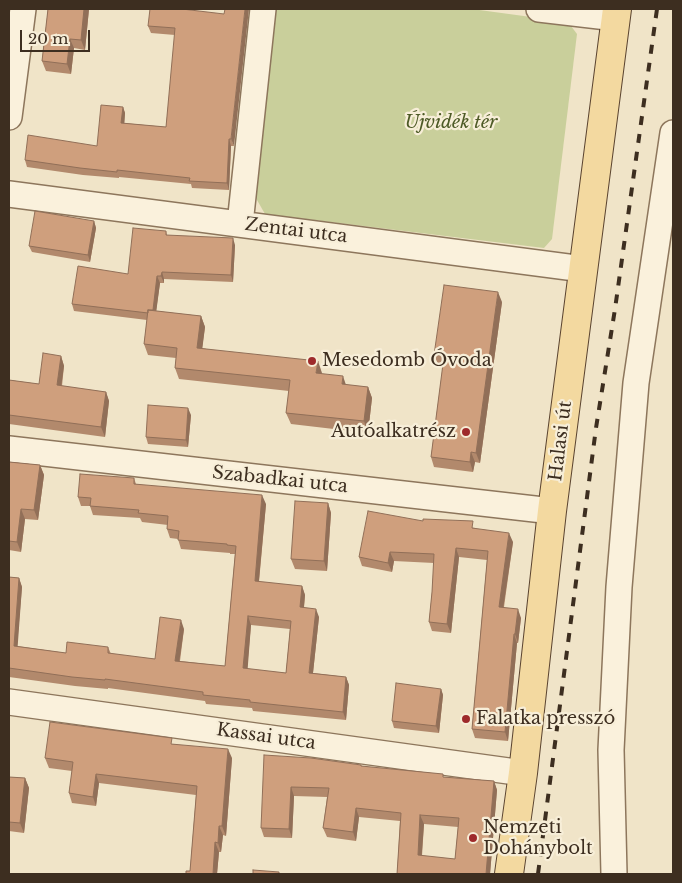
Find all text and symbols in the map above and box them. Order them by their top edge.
scale bar [22,20,92,52]
text: 20 m [28,29,68,48]
park label: Újvidék tér [405,112,497,134]
street label: Zentai utca [243,214,349,248]
place label: Mesedomb Óvoda [322,350,492,372]
marker: Mesedomb Óvoda [306,355,318,367]
street label: Halasi út [545,400,577,482]
place label: Autóalkatrész [331,421,456,443]
marker: Autóalkatrész [460,426,472,438]
street label: Szabadkai utca [211,462,349,498]
place label: Falatka presszó [476,708,615,730]
marker: Falatka presszó [460,713,472,725]
street label: Kassai utca [215,719,317,755]
place label: Nemzeti Dohánybolt [483,817,593,860]
marker: Nemzeti Dohánybolt [467,832,479,844]

